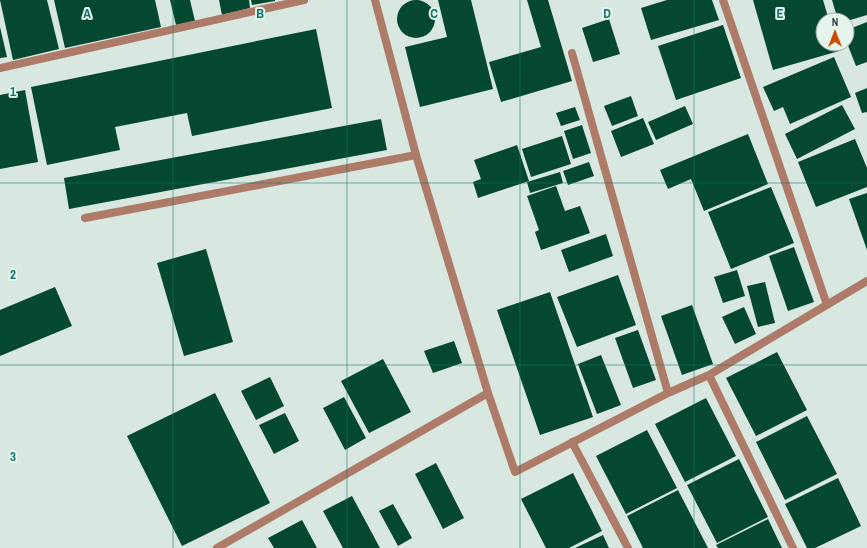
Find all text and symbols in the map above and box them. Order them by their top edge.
text: A [83,5,91,22]
text: B [256,5,264,22]
text: C [430,5,438,22]
text: D [603,5,611,22]
text: E [776,5,784,22]
north arrow [815,12,855,52]
text: N [832,15,838,29]
text: 1 [10,83,16,100]
text: 2 [10,266,16,283]
text: 3 [10,448,16,465]

